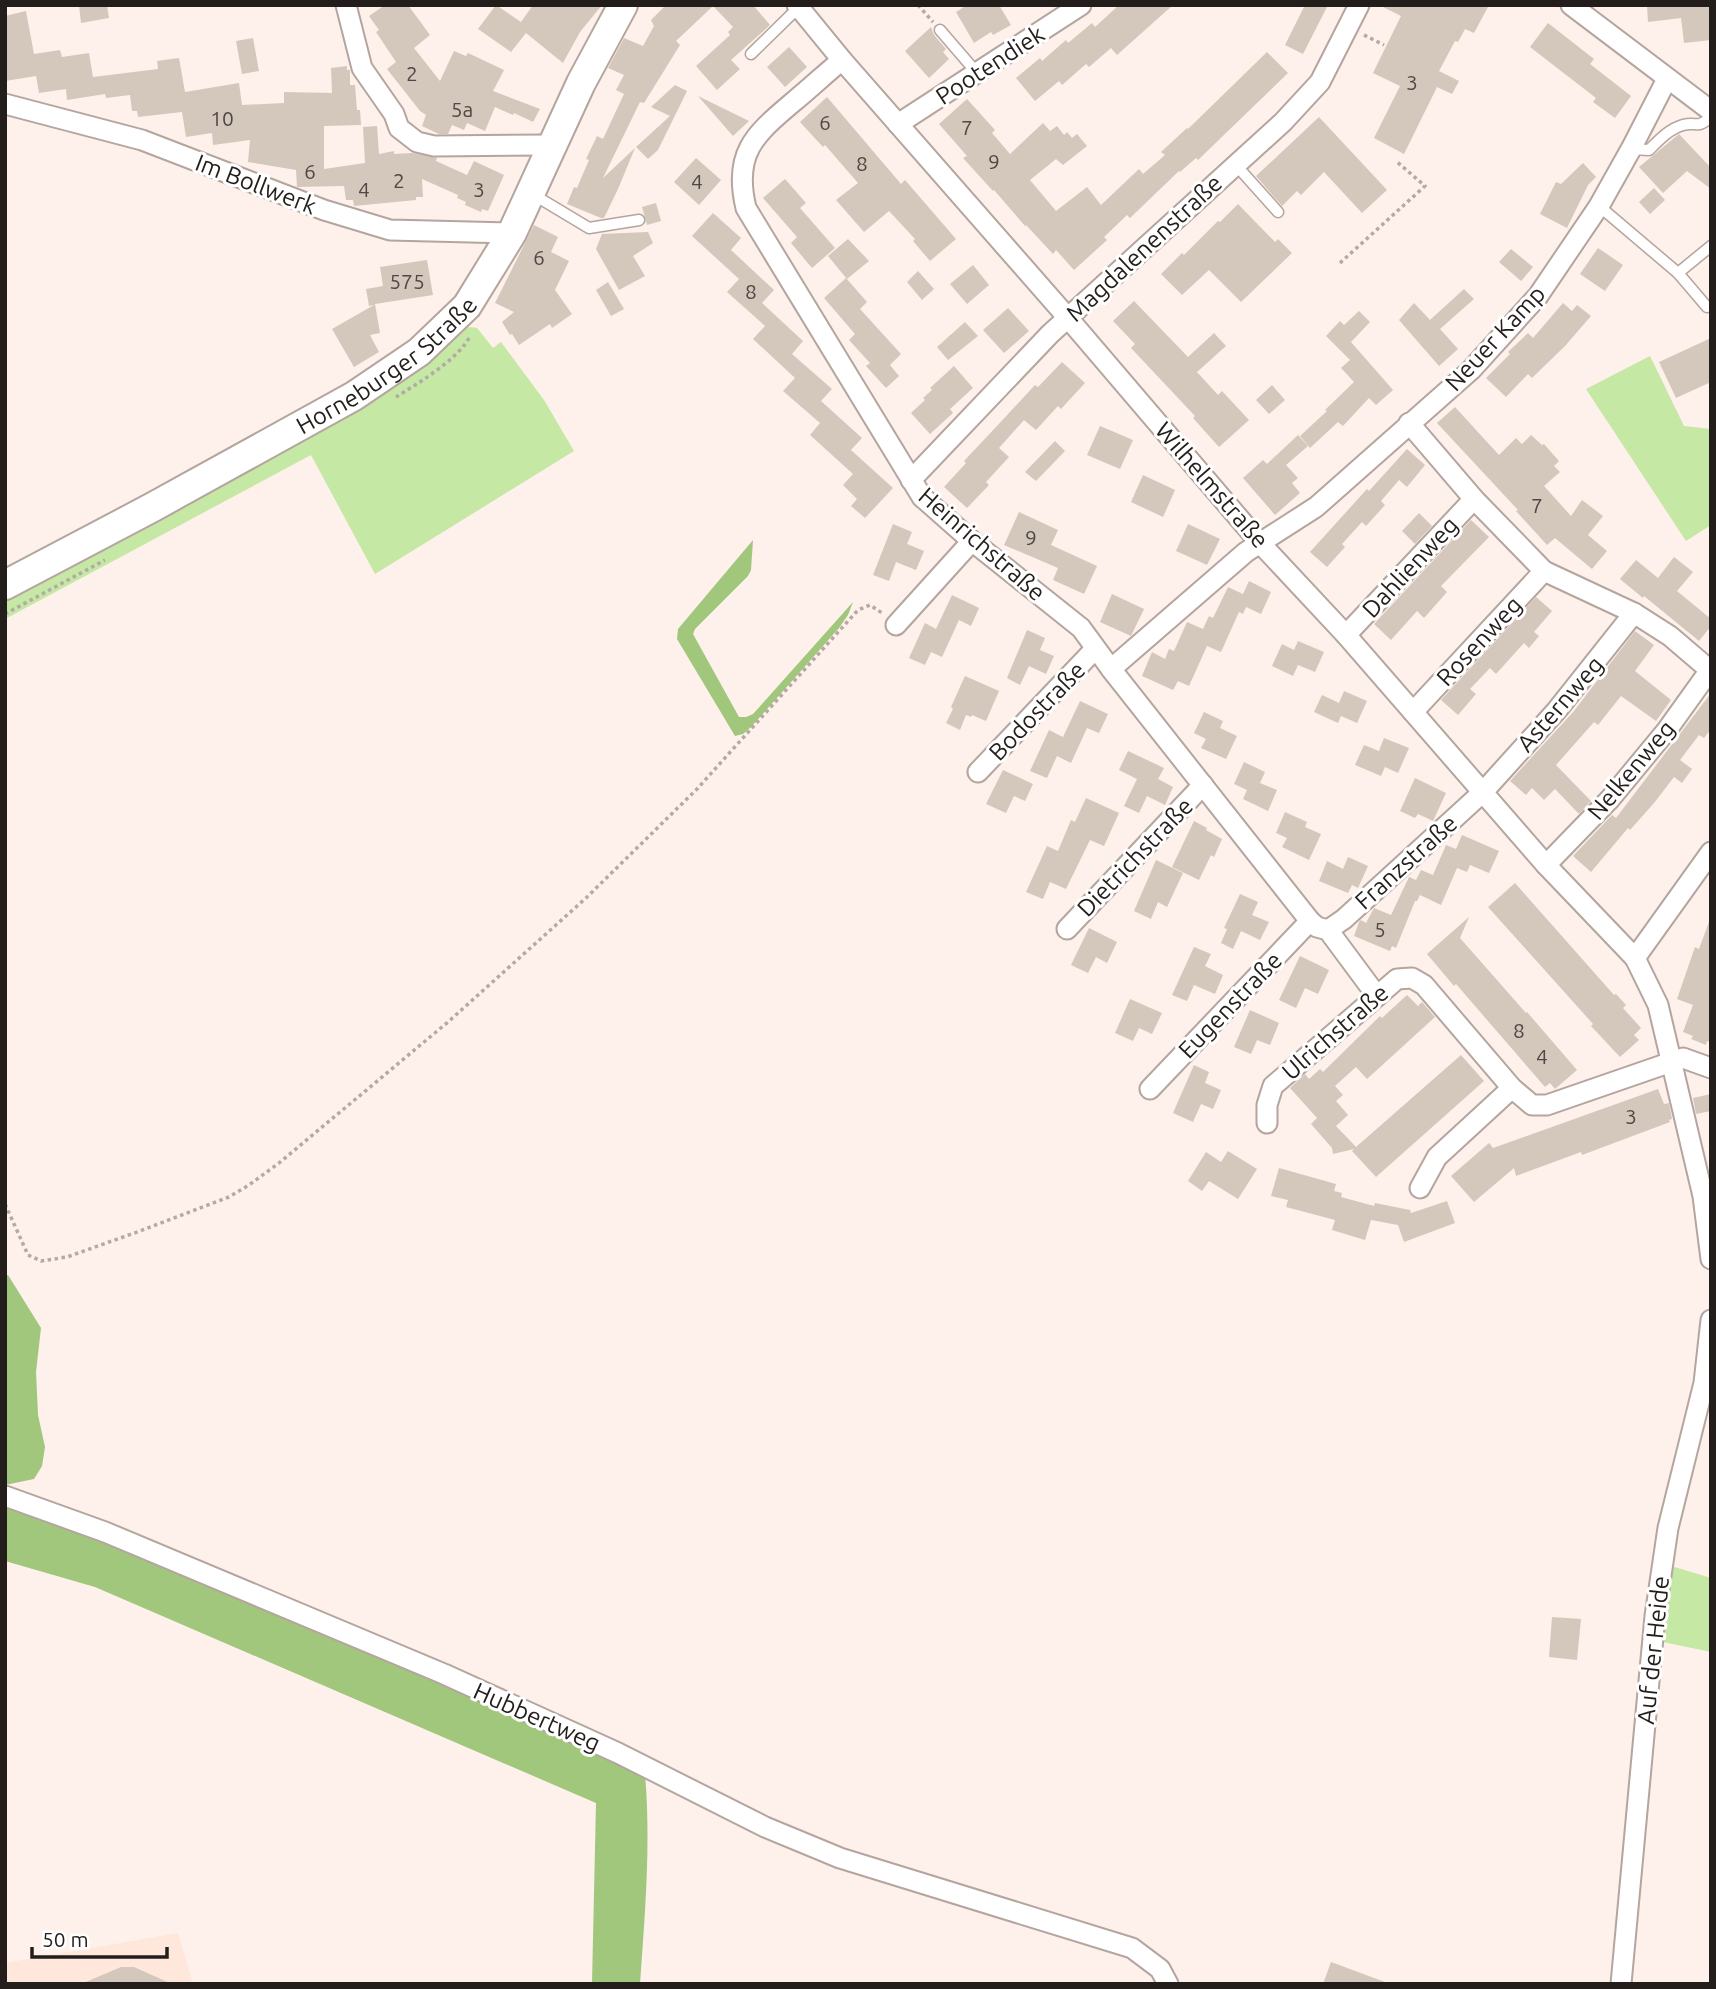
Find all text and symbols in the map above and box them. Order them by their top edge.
street label: Pootendiek [931,20,1049,110]
house number: 2 [406,61,418,85]
house number: 3 [1406,70,1418,94]
house number: 5a [451,97,473,121]
house number: 10 [210,106,234,130]
house number: 6 [819,110,831,134]
house number: 7 [961,115,973,139]
street label: Im Bollwerk [192,149,320,219]
house number: 9 [988,149,1000,173]
house number: 8 [856,151,868,175]
house number: 6 [304,159,316,183]
house number: 2 [393,168,405,192]
house number: 4 [691,169,703,193]
street label: Magdalenenstraße [1061,169,1227,327]
house number: 4 [358,177,370,201]
house number: 3 [473,177,485,201]
house number: 6 [533,245,545,269]
house number: 575 [389,269,425,293]
house number: 8 [745,279,757,303]
street label: Neuer Kamp [1440,280,1550,396]
street label: Horneburger Straße [291,293,482,439]
street label: Wilhelmstraße [1150,417,1274,553]
street label: Heinrichstraße [913,482,1051,606]
house number: 7 [1531,493,1543,517]
street label: Dahlienweg [1357,511,1463,623]
house number: 9 [1025,525,1037,549]
street label: Rosenweg [1431,591,1527,691]
street label: Asternweg [1511,651,1609,757]
street label: Bodostraße [983,656,1091,766]
street label: Nelkenweg [1582,715,1680,825]
street label: Dietrichstraße [1072,792,1198,922]
street label: Franzstraße [1350,809,1462,915]
house number: 5 [1374,917,1386,941]
street label: Eugenstraße [1173,946,1287,1064]
street label: Ulrichstraße [1277,979,1393,1085]
house number: 8 [1513,1018,1525,1042]
house number: 4 [1536,1044,1548,1068]
house number: 3 [1625,1104,1637,1128]
street label: Auf der Heide [1632,1575,1674,1725]
street label: Hubbertweg [469,1677,605,1757]
scale bar [32,1916,166,1960]
text: 50 m [42,1927,89,1951]

